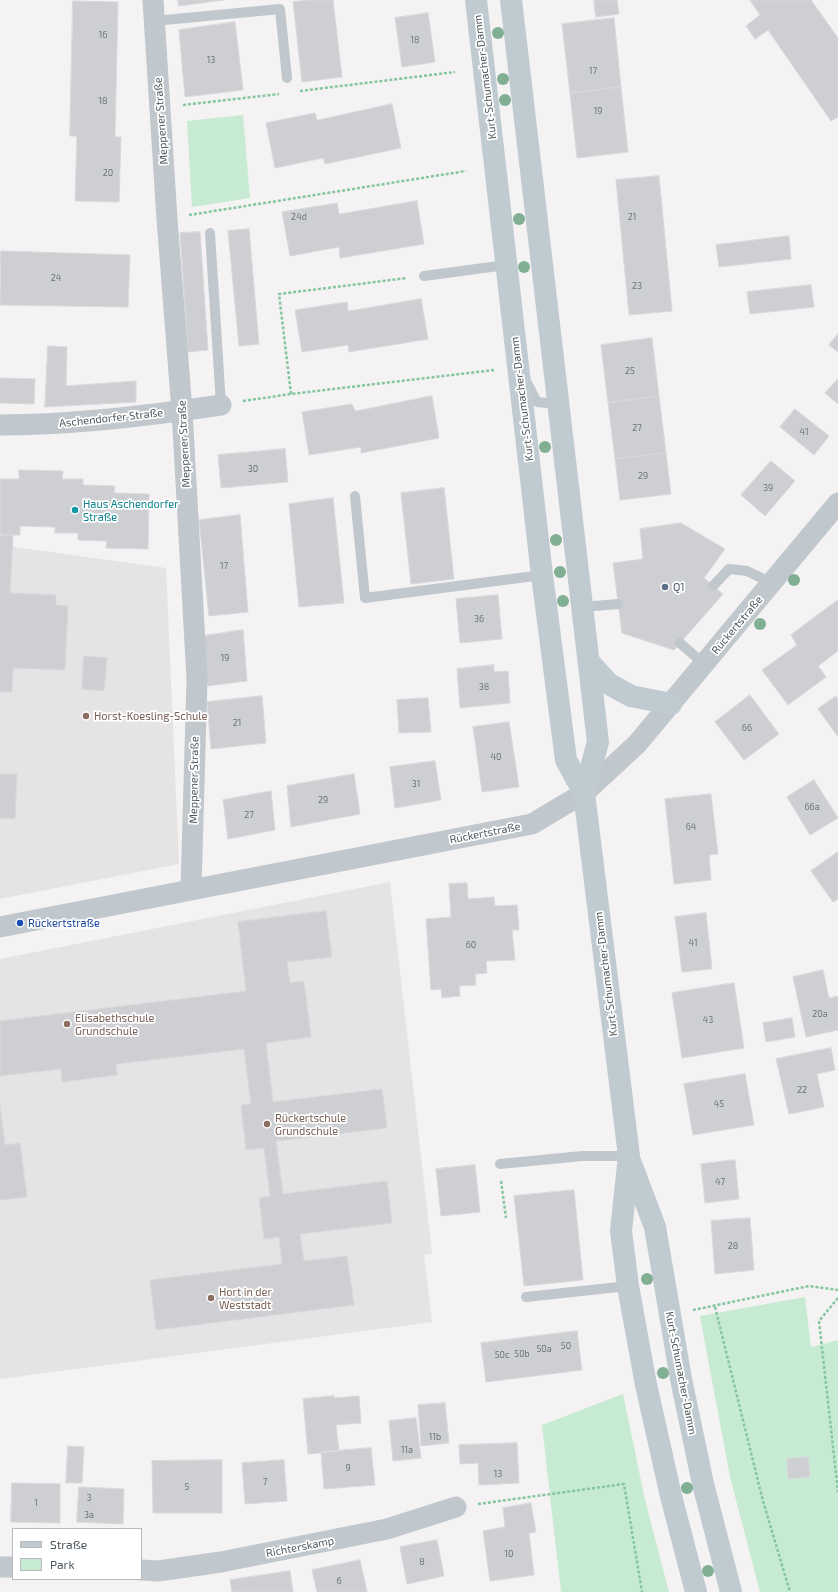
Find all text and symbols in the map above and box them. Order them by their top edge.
street label: Kurt-Schumacher-Damm [471,14,499,140]
house number: 16 [99,30,107,40]
house number: 18 [410,35,420,45]
house number: 13 [207,55,215,65]
house number: 17 [589,66,597,76]
street label: Meppener Straße [151,77,171,165]
house number: 18 [98,96,108,106]
house number: 19 [594,106,602,116]
house number: 20 [103,168,113,178]
house number: 24d [291,212,307,222]
house number: 21 [628,212,636,222]
house number: 24 [51,273,61,283]
house number: 23 [632,281,642,291]
street label: Kurt-Schumacher-Damm [508,336,536,462]
house number: 25 [625,366,635,376]
street label: Meppener Straße [175,400,193,488]
street label: Aschendorfer Straße [58,406,164,430]
house number: 27 [632,423,642,433]
house number: 41 [799,427,809,437]
house number: 30 [248,464,258,474]
house number: 29 [638,471,648,481]
house number: 39 [763,483,773,493]
place label: Haus Aschendorfer Straße [83,497,179,523]
marker: Haus Aschendorfer Straße [70,505,80,515]
house number: 17 [220,561,228,571]
place label: Q1 [673,580,685,594]
marker: Q1 [660,582,670,592]
street label: Rückertstraße [709,593,765,657]
house number: 36 [474,614,484,624]
house number: 19 [221,653,229,663]
house number: 38 [479,682,489,692]
place label: Horst-Koesling-Schule [94,709,208,723]
marker: Horst-Koesling-Schule [81,711,91,721]
house number: 21 [233,718,241,728]
house number: 66 [742,723,752,733]
street label: Meppener Straße [187,736,201,824]
house number: 40 [491,752,501,762]
house number: 31 [412,779,420,789]
house number: 29 [318,795,328,805]
house number: 66a [804,802,820,812]
house number: 27 [244,810,254,820]
street label: Rückertstraße [448,820,522,846]
house number: 64 [686,822,696,832]
street label: Kurt-Schumacher-Damm [592,911,620,1037]
place label: Rückertstraße [28,916,100,930]
marker: Rückertstraße [15,918,25,928]
house number: 41 [688,938,698,948]
house number: 60 [466,940,476,950]
house number: 20a [812,1009,828,1019]
place label: Elisabethschule Grundschule [75,1011,154,1037]
house number: 43 [703,1015,713,1025]
marker: Elisabethschule Grundschule [62,1019,72,1029]
house number: 22 [797,1085,807,1095]
house number: 45 [714,1099,724,1109]
place label: Rückertschule Grundschule [275,1111,346,1137]
marker: Rückertschule Grundschule [262,1119,272,1129]
house number: 47 [715,1177,725,1187]
house number: 28 [728,1241,738,1251]
place label: Hort in der Weststadt [219,1285,272,1311]
marker: Hort in der Weststadt [206,1293,216,1303]
street label: Kurt-Schumacher-Damm [663,1310,699,1436]
house number: 50 [561,1341,571,1351]
house number: 50a [536,1344,552,1354]
house number: 50b [514,1349,530,1359]
house number: 50c [495,1350,509,1360]
house number: 11b [429,1432,441,1442]
house number: 11a [401,1445,413,1455]
house number: 9 [345,1463,351,1473]
house number: 13 [494,1469,502,1479]
house number: 7 [263,1477,267,1487]
house number: 5 [185,1482,189,1492]
house number: 3 [86,1493,92,1503]
house number: 1 [34,1498,38,1508]
house number: 3a [84,1510,94,1520]
legend [12,1528,142,1580]
street label: Richterskamp [265,1534,335,1560]
text: Straße [50,1537,87,1551]
house number: 10 [504,1549,514,1559]
text: Park [50,1557,75,1571]
house number: 8 [419,1557,425,1567]
house number: 6 [336,1576,342,1586]

